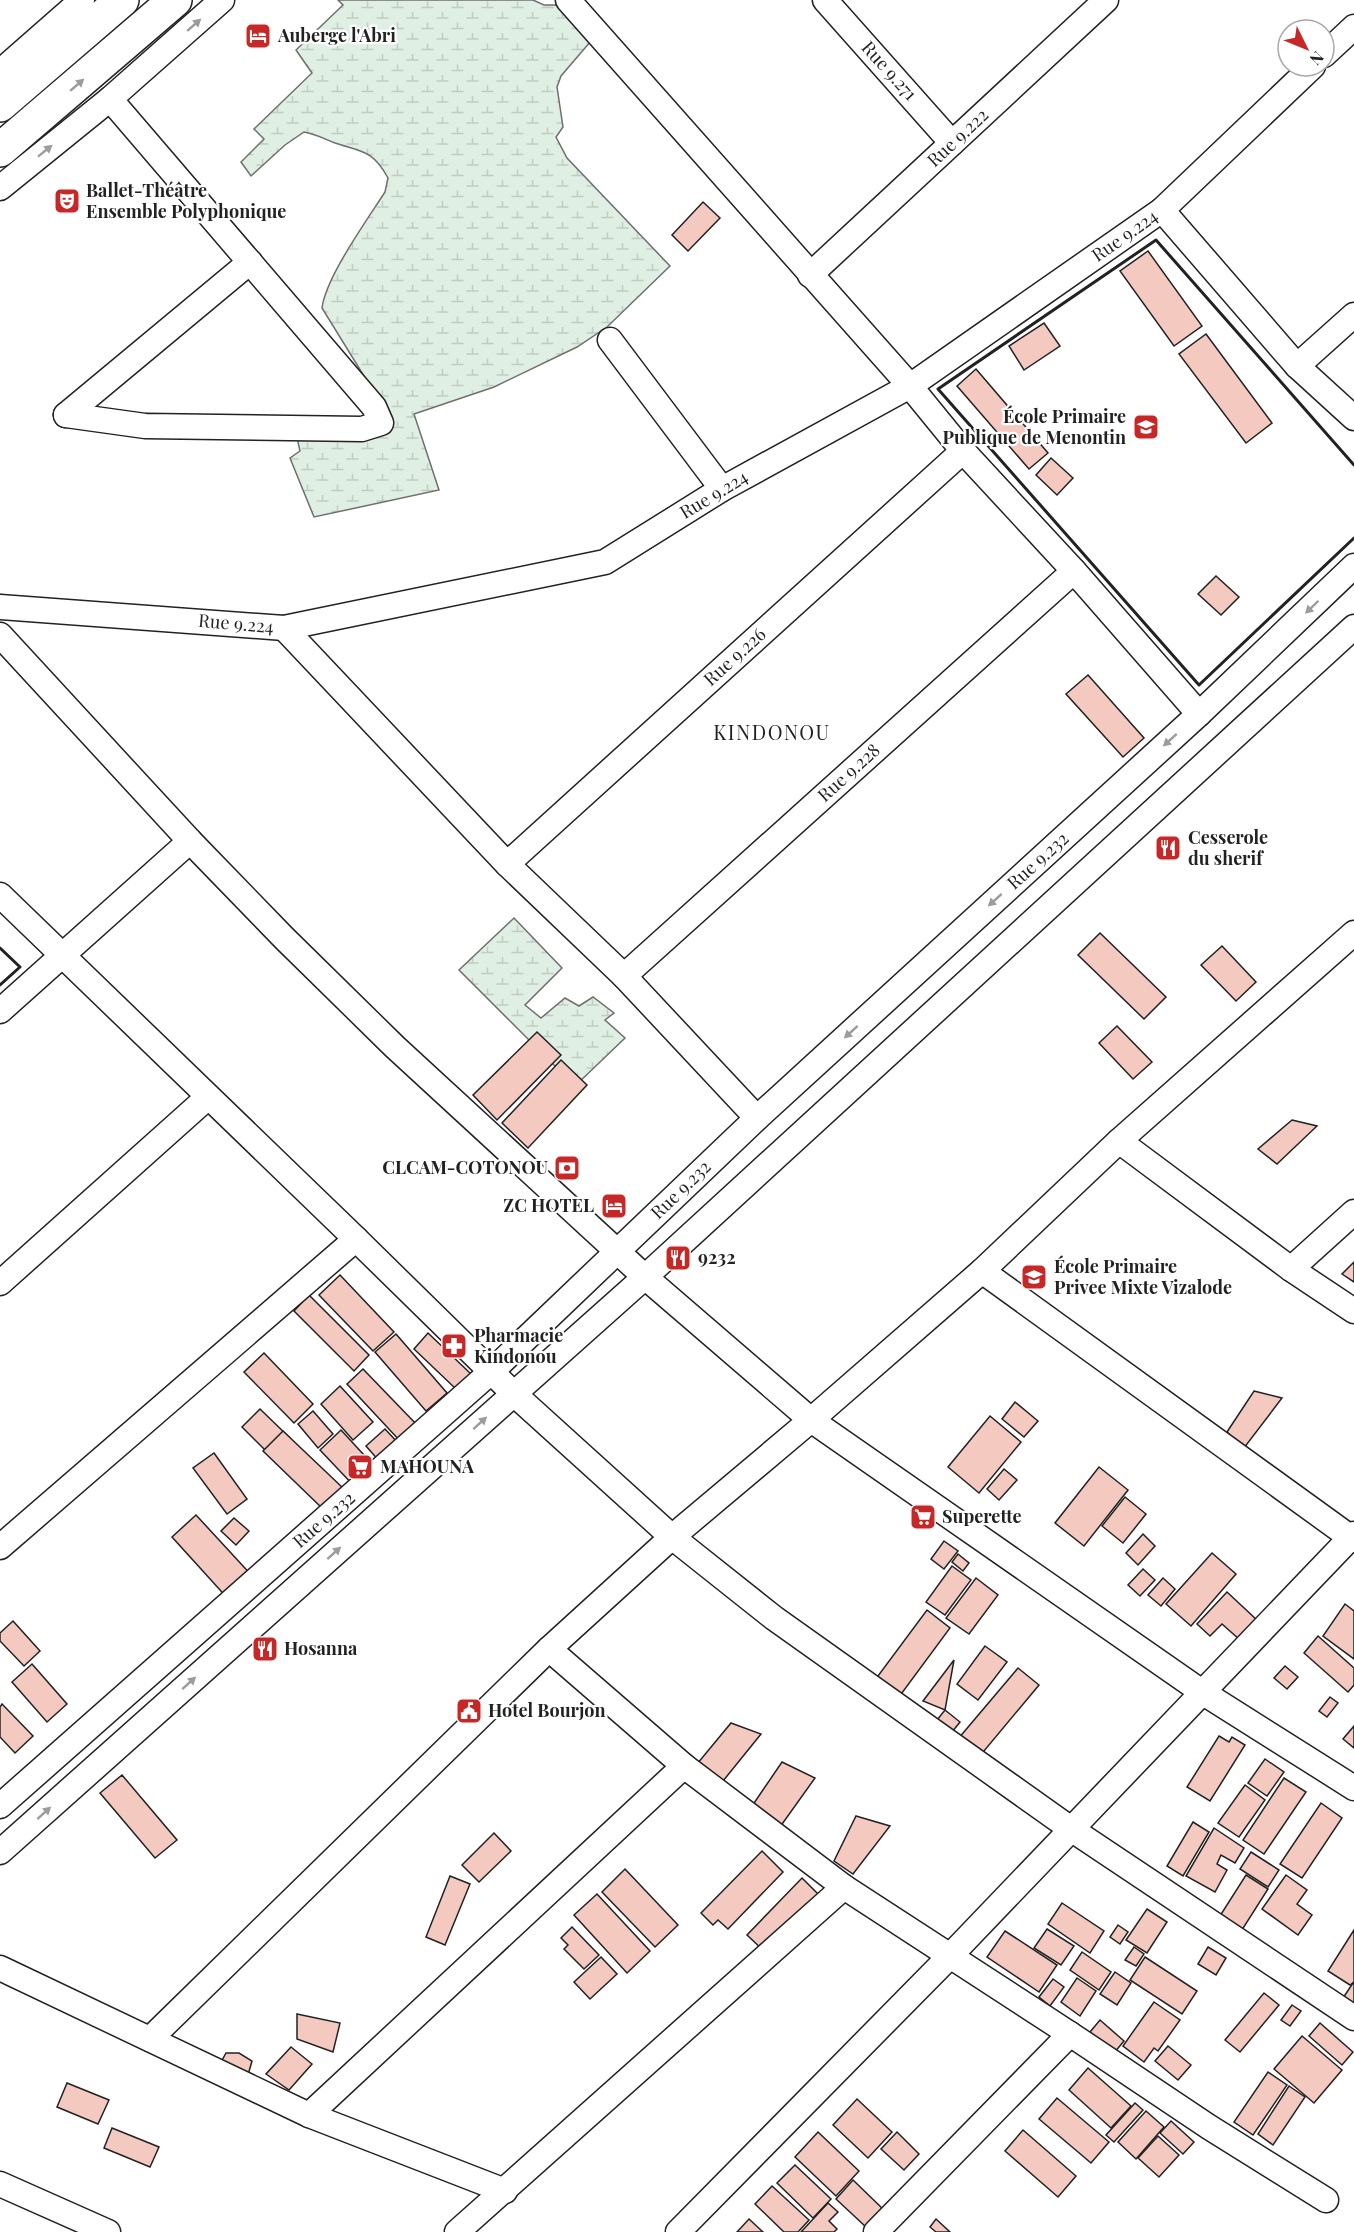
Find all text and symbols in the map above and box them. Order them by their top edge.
north arrow [1276,18,1336,78]
one-way arrow [186,19,201,32]
hotel icon: Auberge l'Abri [243,21,273,51]
place label: Auberge l'Abri [277,23,396,47]
street label: Rue 9.271 [857,36,923,105]
text: N [1305,47,1329,70]
one-way arrow [69,79,84,92]
street label: Rue 9.222 [922,103,993,172]
one-way arrow [38,145,53,157]
place label: Ballet-Théâtre Ensemble Polyphonique [86,178,286,223]
theatre icon: Ballet-Théâtre Ensemble Polyphonique [52,186,82,216]
street label: Rue 9.224 [1087,204,1162,267]
place label: École Primaire Publique de Menontin [943,404,1126,449]
school or university icon: École Primaire Publique de Menontin [1131,412,1161,442]
street label: Rue 9.224 [675,464,752,524]
one-way arrow [1305,599,1319,613]
street label: Rue 9.224 [197,608,275,638]
street label: Rue 9.226 [698,622,771,691]
district label: KINDONOU [713,718,831,745]
one-way arrow [1163,733,1177,747]
street label: Rue 9.228 [812,738,885,807]
place label: Cesserole du sherif [1188,825,1268,870]
street label: Rue 9.232 [1002,826,1073,894]
restaurant icon: Cesserole du sherif [1153,833,1183,863]
one-way arrow [988,893,1003,906]
one-way arrow [844,1025,859,1038]
bank icon: CLCAM-COTONOU [552,1153,582,1183]
place label: CLCAM-COTONOU [382,1155,549,1179]
street label: Rue 9.232 [645,1155,716,1224]
hotel icon: ZC HOTEL [599,1191,629,1221]
place label: ZC HOTEL [503,1193,594,1217]
restaurant icon: 9232 [663,1243,693,1273]
place label: 9232 [698,1245,736,1269]
place label: École Primaire Privee Mixte Vizalode [1054,1254,1232,1299]
school or university icon: École Primaire Privee Mixte Vizalode [1019,1262,1049,1292]
place label: Pharmacie Kindonou [474,1323,563,1368]
pharmacy icon: Pharmacie Kindonou [439,1331,469,1361]
one-way arrow [472,1416,487,1430]
supermarket icon: MAHOUNA [345,1452,375,1482]
place label: MAHOUNA [380,1454,475,1478]
street label: Rue 9.232 [287,1486,359,1553]
supermarket icon: Superette [908,1502,938,1532]
place label: Superette [942,1504,1022,1528]
one-way arrow [326,1547,341,1560]
restaurant icon: Hosanna [250,1634,280,1664]
place label: Hosanna [284,1636,358,1660]
one-way arrow [181,1677,196,1690]
public building icon: Hotel Bourjon [454,1696,484,1726]
place label: Hotel Bourjon [488,1698,606,1722]
one-way arrow [36,1806,51,1820]

